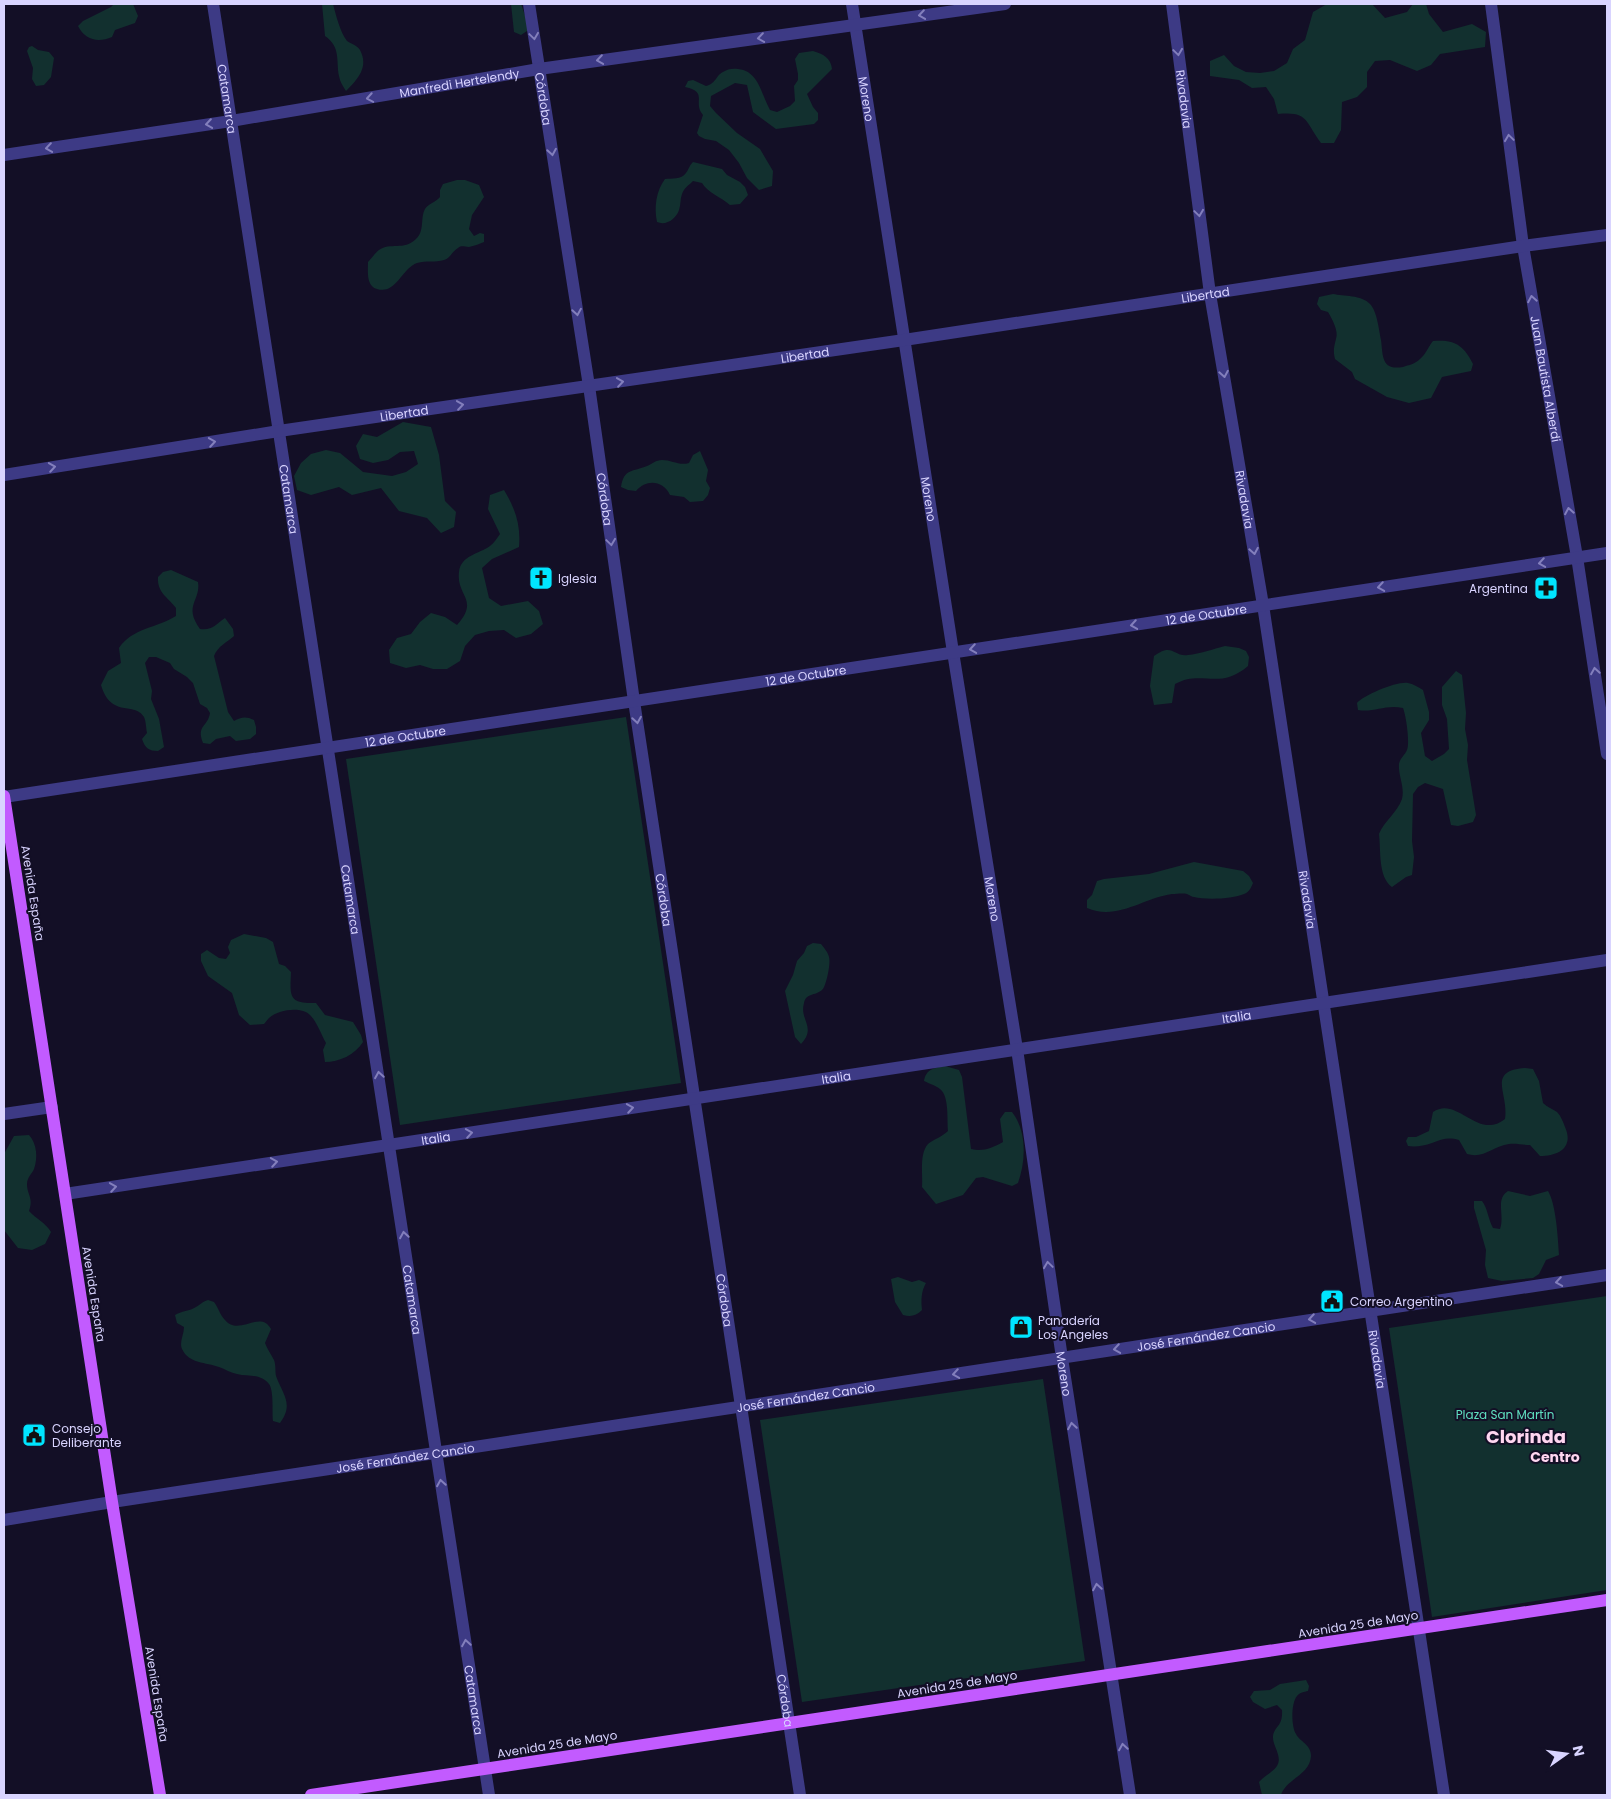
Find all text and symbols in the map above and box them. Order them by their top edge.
one-way arrow [918,10,927,20]
one-way arrow [528,32,538,41]
one-way arrow [757,32,765,43]
one-way arrow [1172,48,1183,56]
one-way arrow [596,55,605,65]
street label: Catamarca [214,63,241,135]
street label: Manfredi Hertelendy [398,64,521,101]
street label: Rivadavia [1172,69,1197,130]
street label: Córdoba [531,71,556,127]
street label: Moreno [855,75,879,123]
one-way arrow [365,92,374,102]
one-way arrow [205,119,214,129]
one-way arrow [1504,134,1515,142]
one-way arrow [44,142,52,153]
one-way arrow [546,147,556,156]
one-way arrow [1194,209,1204,217]
street label: Libertad [1180,282,1231,306]
one-way arrow [1528,294,1538,303]
one-way arrow [572,308,582,317]
street label: Juan Bautista Alberdi [1527,315,1565,443]
street label: Libertad [780,342,830,366]
one-way arrow [1218,369,1228,378]
one-way arrow [616,377,625,387]
one-way arrow [456,400,464,411]
street label: Libertad [379,401,430,425]
one-way arrow [208,437,217,447]
one-way arrow [48,463,56,473]
street label: Catamarca [276,463,303,535]
street label: Rivadavia [1232,469,1258,530]
street label: Córdoba [593,471,617,527]
street label: Moreno [917,475,941,523]
one-way arrow [1565,506,1575,515]
one-way arrow [606,538,616,546]
one-way arrow [1249,547,1259,556]
one-way arrow [1537,557,1546,567]
church icon: Iglesia [528,565,554,591]
place label: Iglesia [558,570,597,587]
pharmacy icon: Argentina [1533,575,1559,601]
place label: Argentina [1469,580,1528,597]
one-way arrow [1377,581,1385,592]
street label: 12 de Octubre [1165,599,1248,629]
one-way arrow [1130,619,1138,629]
one-way arrow [969,643,977,654]
street label: 12 de Octubre [764,660,847,690]
one-way arrow [1590,667,1600,675]
one-way arrow [632,716,642,725]
street label: 12 de Octubre [364,721,447,750]
street label: Avenida España [17,844,49,942]
street label: Catamarca [337,863,365,935]
street label: Rivadavia [1295,869,1321,930]
street label: Córdoba [652,872,677,928]
street label: Moreno [981,875,1005,923]
street label: Italia [1221,1006,1252,1027]
street label: Italia [820,1066,852,1088]
one-way arrow [374,1070,385,1078]
one-way arrow [625,1104,634,1114]
street label: Italia [420,1127,452,1148]
one-way arrow [465,1128,473,1138]
one-way arrow [270,1158,278,1168]
one-way arrow [109,1182,118,1192]
one-way arrow [399,1231,409,1240]
street label: Avenida España [78,1245,110,1343]
one-way arrow [1044,1261,1054,1270]
street label: Catamarca [399,1264,426,1336]
street label: Córdoba [713,1273,737,1328]
one-way arrow [1555,1276,1563,1287]
public building icon: Correo Argentino [1319,1288,1345,1314]
place label: Correo Argentino [1350,1293,1453,1310]
place label: Panadería Los Angeles [1038,1312,1108,1343]
shop icon: Panadería Los Angeles [1008,1314,1034,1340]
one-way arrow [1308,1314,1316,1324]
street label: José Fernández Cancio [1136,1317,1277,1355]
street label: Rivadavia [1365,1329,1391,1390]
one-way arrow [1112,1344,1121,1354]
street label: Moreno [1053,1350,1076,1398]
one-way arrow [952,1368,960,1378]
street label: José Fernández Cancio [735,1378,876,1416]
park label: Plaza San Martín [1456,1406,1554,1423]
place label: Consejo Deliberante [52,1420,121,1451]
public building icon: Consejo Deliberante [21,1422,47,1448]
one-way arrow [1068,1422,1078,1430]
district label: Clorinda [1486,1424,1566,1449]
street label: José Fernández Cancio [335,1439,476,1476]
district label: Centro [1530,1447,1580,1467]
one-way arrow [436,1478,447,1486]
one-way arrow [1093,1582,1103,1591]
street label: Avenida 25 de Mayo [1297,1606,1420,1642]
one-way arrow [461,1639,472,1647]
street label: Avenida España [141,1645,173,1743]
street label: Catamarca [461,1664,488,1736]
street label: Avenida 25 de Mayo [896,1666,1019,1702]
street label: Córdoba [773,1673,798,1728]
street label: Avenida 25 de Mayo [496,1726,619,1762]
north arrow [1541,1729,1591,1779]
one-way arrow [1118,1743,1128,1751]
text: N [1568,1743,1590,1758]

